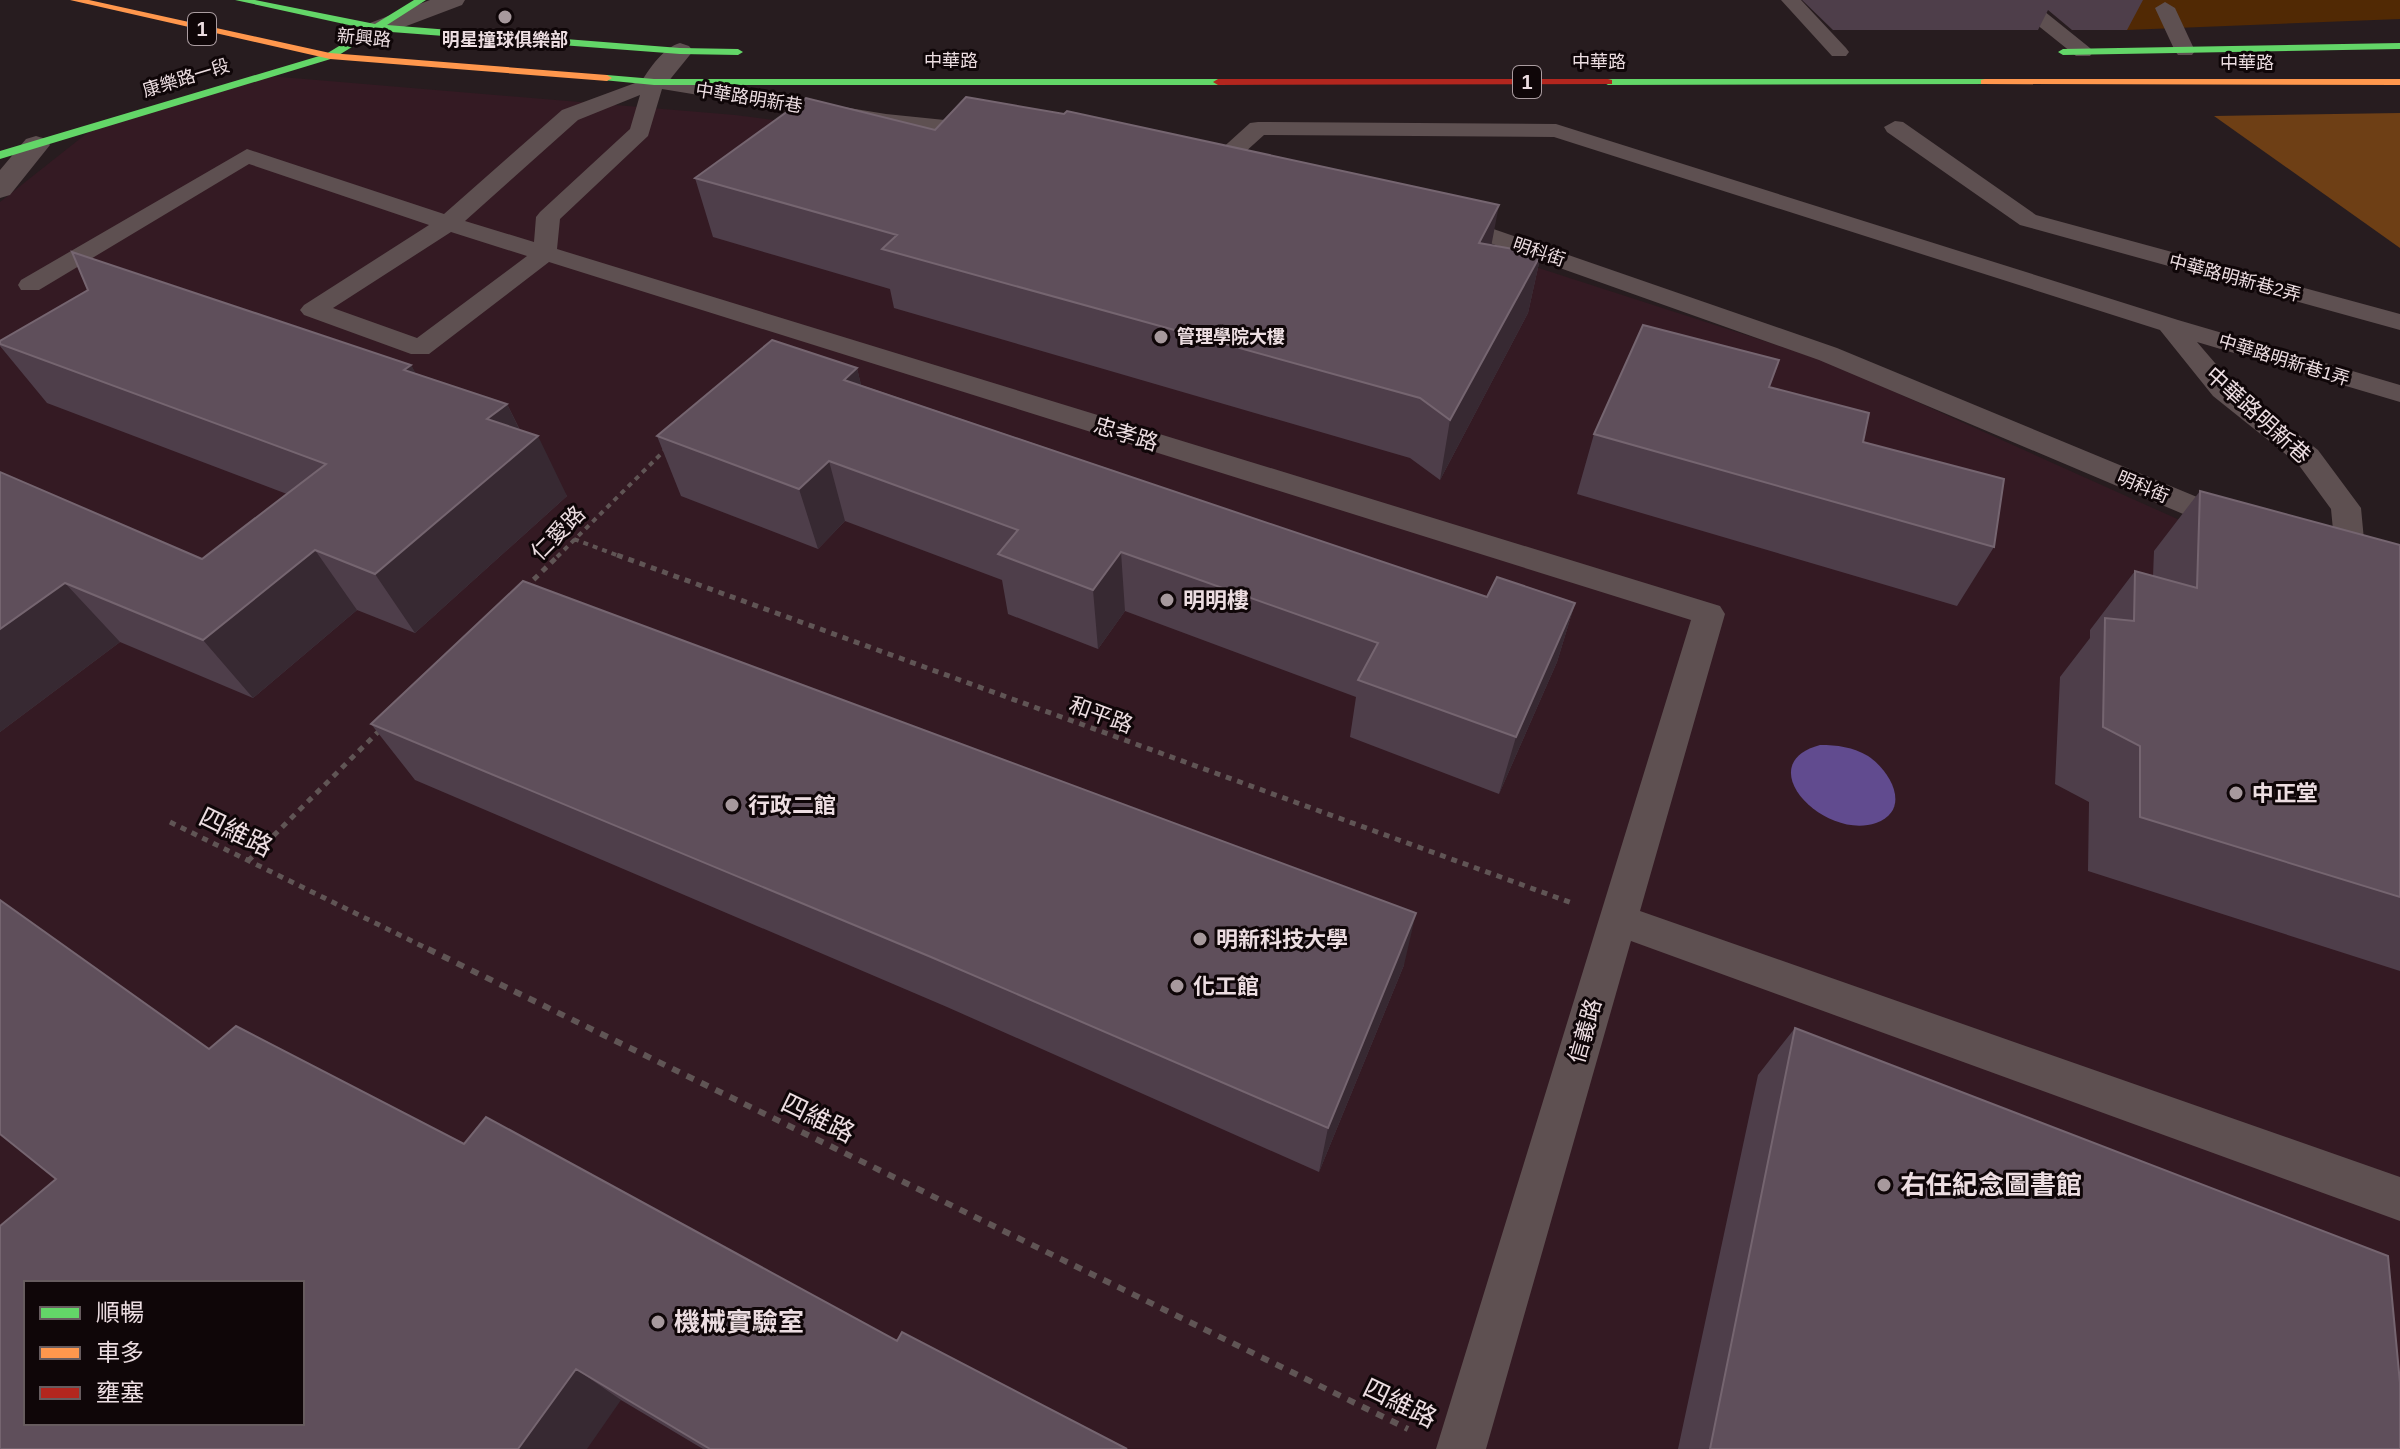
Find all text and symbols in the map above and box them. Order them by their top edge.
marker: 明星撞球俱樂部 [496,8,514,26]
road number: 1 [188,13,216,45]
street label: 新興路 [336,26,392,50]
place label: 明星撞球俱樂部 [442,30,568,50]
street label: 中華路 [924,51,978,71]
street label: 中華路 [1572,52,1626,72]
street label: 中華路 [2220,53,2274,73]
street label: 康樂路一段 [140,55,232,101]
road number: 1 [1513,66,1541,98]
street label: 中華路明新巷 [694,80,804,116]
street label: 明科街 [1510,234,1568,270]
street label: 中華路明新巷2弄 [2167,251,2303,305]
place label: 管理學院大樓 [1177,326,1285,347]
marker: 管理學院大樓 [1152,328,1170,346]
street label: 中華路明新巷1弄 [2216,331,2352,389]
street label: 中華路明新巷 [2201,362,2315,468]
street label: 忠孝路 [1091,412,1161,456]
street label: 明科街 [2114,467,2172,507]
street label: 仁愛路 [526,501,590,565]
place label: 明明樓 [1183,588,1249,613]
marker: 明明樓 [1158,591,1176,609]
street label: 和平路 [1066,692,1136,738]
place label: 中正堂 [2252,781,2318,806]
marker: 中正堂 [2227,784,2245,802]
place label: 行政二館 [748,793,836,818]
marker: 行政二館 [723,796,741,814]
street label: 四維路 [194,801,278,863]
place label: 明新科技大學 [1216,927,1348,952]
marker: 明新科技大學 [1191,930,1209,948]
place label: 化工館 [1193,974,1259,999]
marker: 化工館 [1168,977,1186,995]
street label: 信義路 [1564,996,1606,1066]
street label: 四維路 [776,1087,860,1149]
place label: 右任紀念圖書館 [1900,1170,2082,1200]
marker: 右任紀念圖書館 [1875,1176,1893,1194]
legend [24,1281,304,1425]
text: 順暢 [96,1299,144,1326]
place label: 機械實驗室 [674,1307,804,1337]
marker: 機械實驗室 [649,1313,667,1331]
text: 車多 [96,1339,144,1366]
street label: 四維路 [1358,1372,1442,1434]
text: 壅塞 [96,1379,144,1406]

